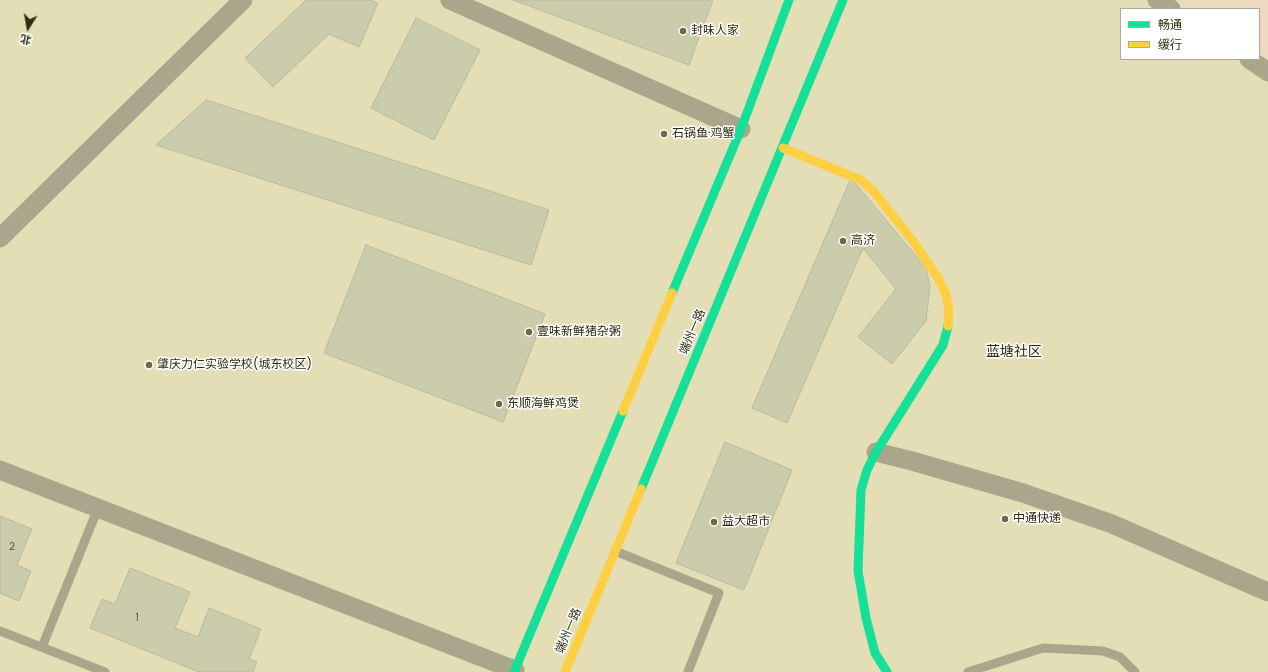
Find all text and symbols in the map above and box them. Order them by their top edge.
north arrow [8,8,48,48]
legend [1120,8,1260,60]
text: 畅通 [1158,16,1182,33]
place label: 封味人家 [691,24,739,38]
marker: 封味人家 [678,26,688,36]
text: 北 [19,31,33,49]
text: 缓行 [1158,36,1182,53]
place label: 石锅鱼·鸡蟹 [672,127,735,141]
marker: 石锅鱼·鸡蟹 [659,129,669,139]
place label: 高济 [851,234,875,248]
marker: 高济 [838,236,848,246]
street label: 端州一路 [677,307,709,357]
place label: 壹味新鲜猪杂粥 [537,325,621,339]
marker: 壹味新鲜猪杂粥 [524,327,534,337]
district label: 蓝塘社区 [986,344,1042,360]
place label: 肇庆力仁实验学校(城东校区) [157,358,312,372]
marker: 肇庆力仁实验学校(城东校区) [144,360,154,370]
place label: 东顺海鲜鸡煲 [507,397,579,411]
marker: 东顺海鲜鸡煲 [494,399,504,409]
place label: 中通快递 [1013,512,1061,526]
marker: 中通快递 [1000,514,1010,524]
place label: 益大超市 [722,515,770,529]
marker: 益大超市 [709,517,719,527]
house number: 2 [9,541,15,553]
street label: 端州一路 [553,606,585,656]
house number: 1 [135,612,139,624]

